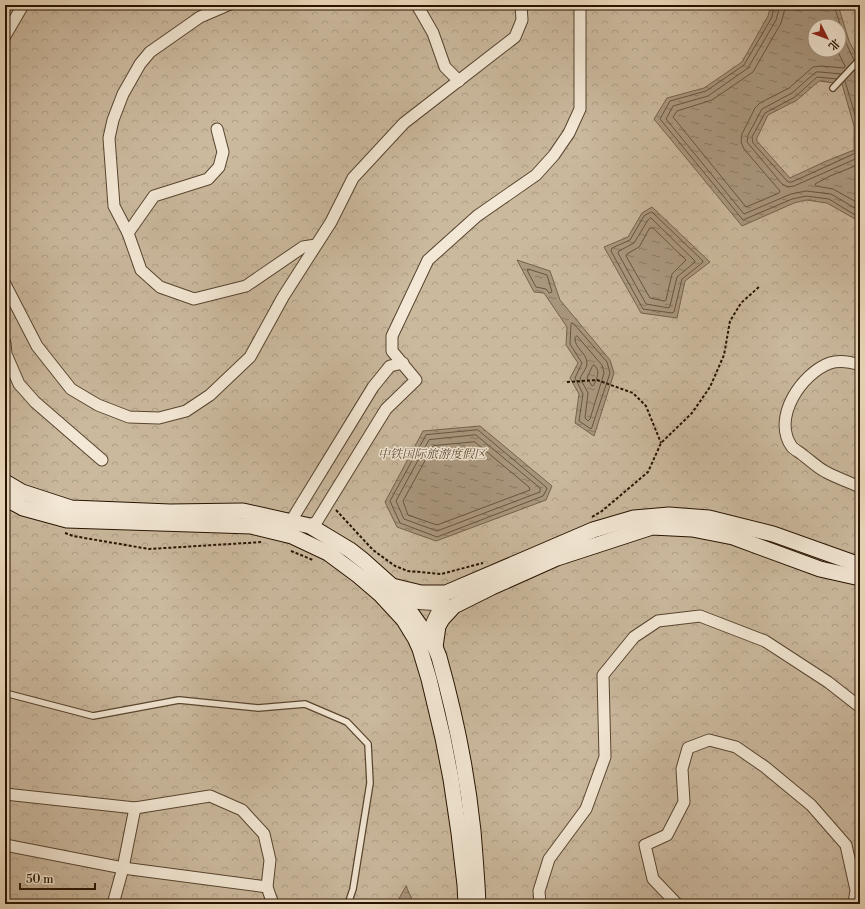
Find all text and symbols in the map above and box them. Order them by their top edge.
north arrow [807,18,847,58]
text: 北 [825,35,843,53]
park label: 中铁国际旅游度假区 [378,447,488,462]
scale bar [20,865,95,891]
text: 50 m [26,872,54,887]

